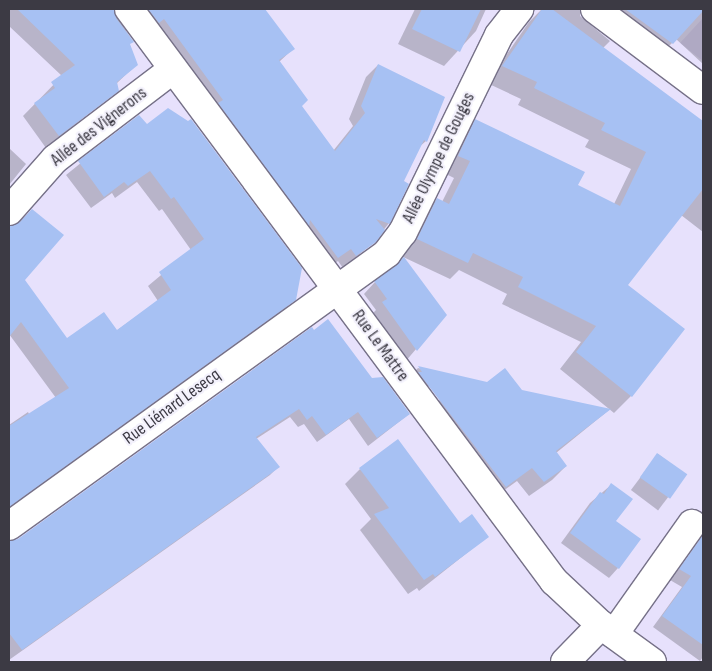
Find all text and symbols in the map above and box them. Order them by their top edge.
street label: Allée des Vignerons [47,83,151,171]
street label: Allée Olympe de Gouges [398,89,480,227]
street label: Rue Le Mattre [347,306,413,386]
street label: Rue Liénard Lesecq [119,364,225,450]

